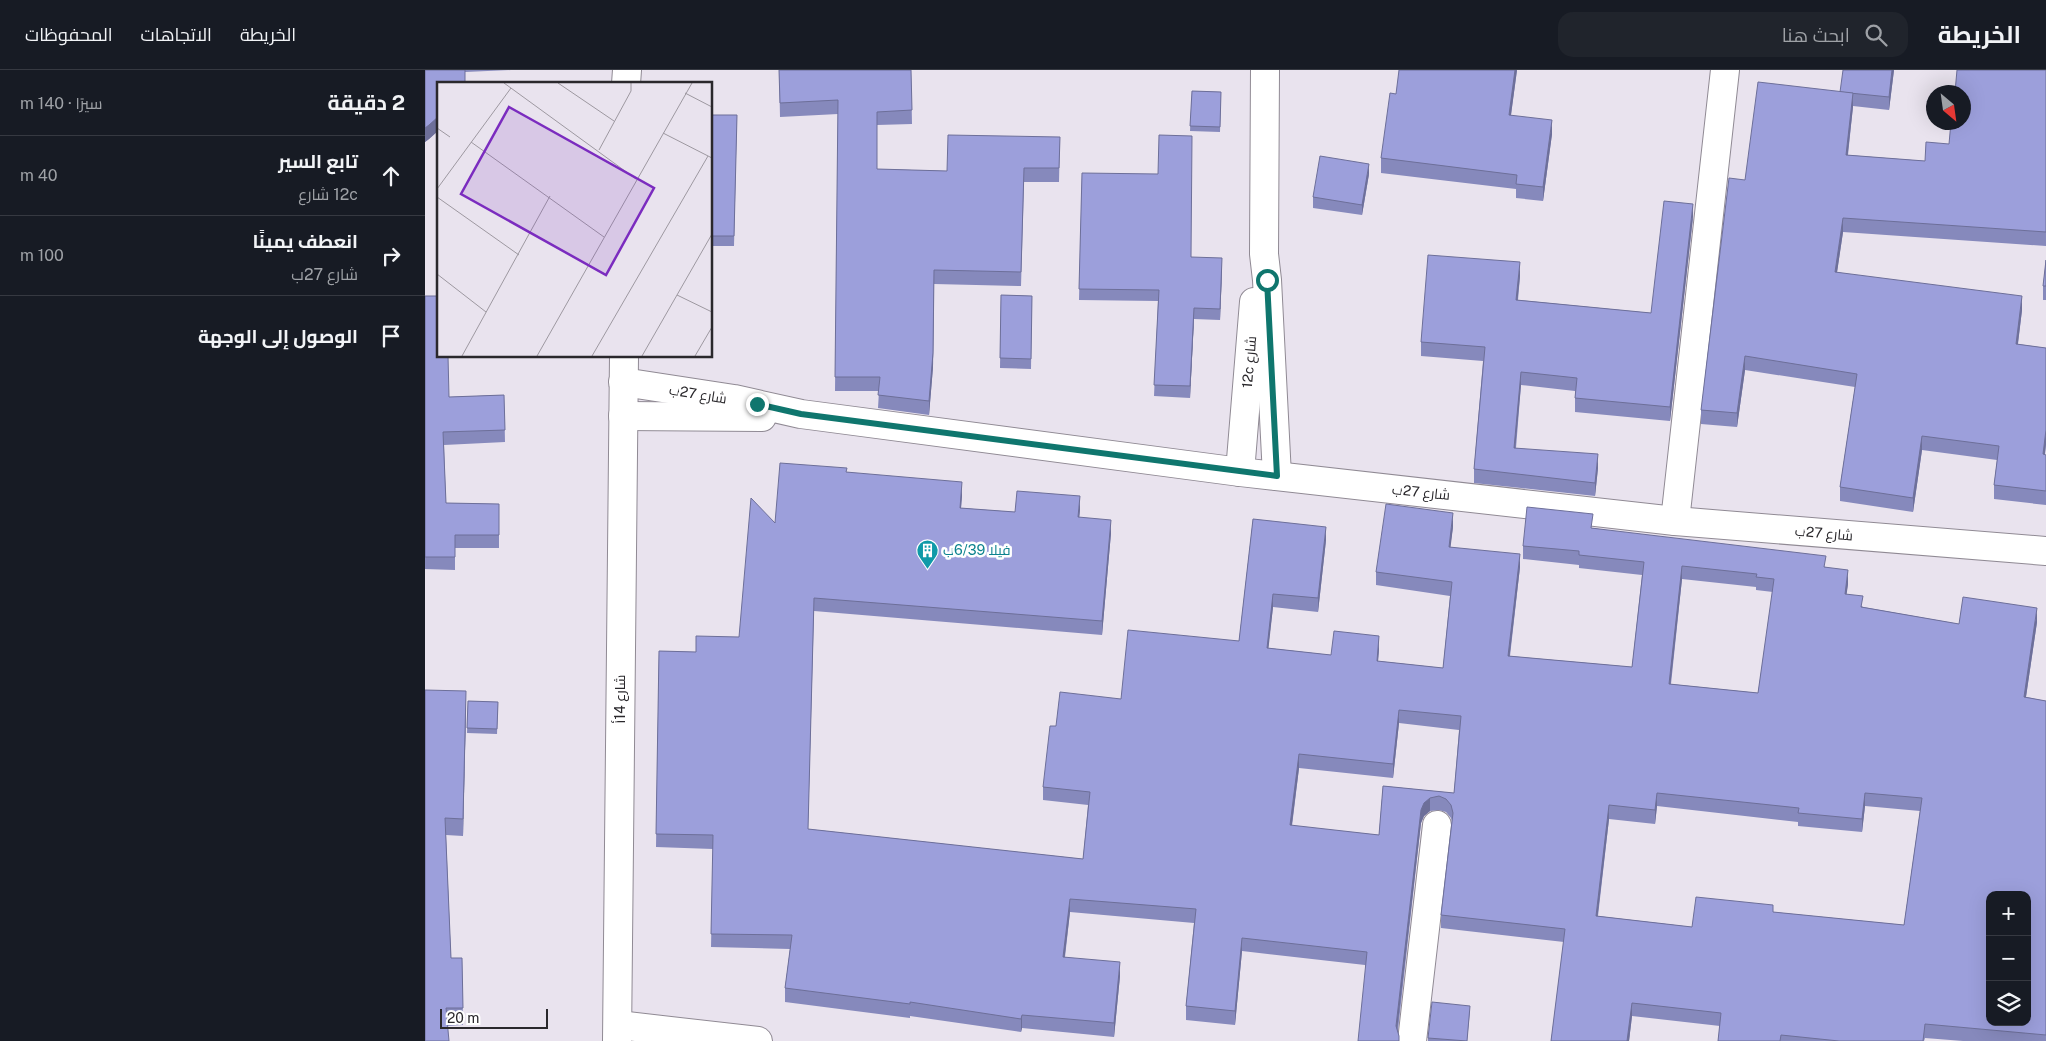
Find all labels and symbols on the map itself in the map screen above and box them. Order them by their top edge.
inset map [437,82,713,358]
north arrow [1926,85,1971,130]
route start [1256,269,1279,292]
street label: 12c شارع [1239,335,1260,389]
street label: شارع 27ب [668,382,728,407]
route end [746,393,769,416]
street label: شارع 27ب [1391,481,1451,504]
street label: شارع 27ب [1794,522,1854,545]
building icon: فيلا 6/39ب [915,538,939,569]
place label: فيلا 6/39ب [943,542,1011,558]
street label: شارع 14أ [611,675,629,723]
scale bar [440,1006,547,1029]

